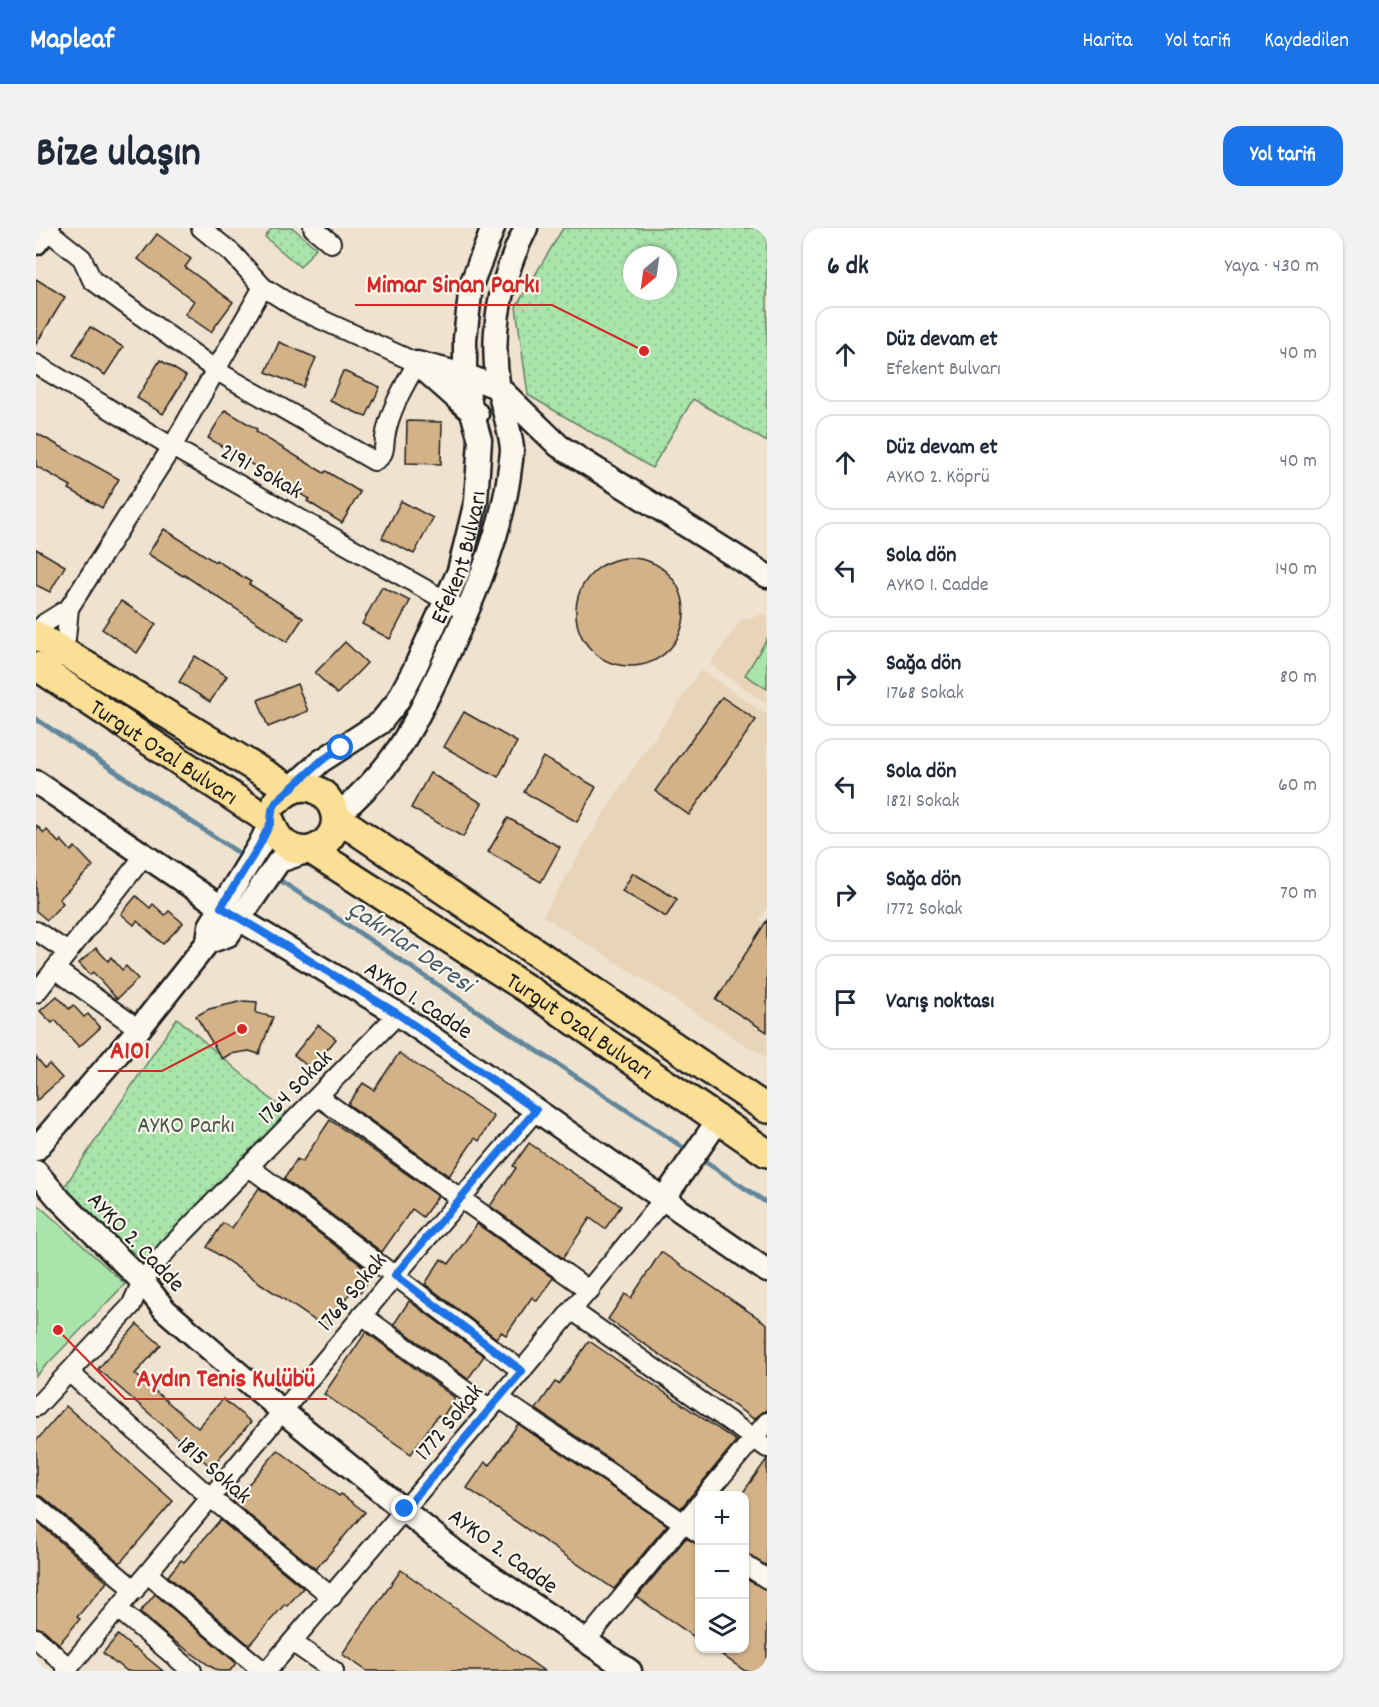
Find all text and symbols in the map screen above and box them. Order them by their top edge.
text: Mapleaf [30,22,114,62]
text: Harita [1083,27,1132,57]
text: Yol tarifi [1165,27,1231,57]
text: Kaydedilen [1264,27,1349,57]
text: Bize ulaşın [36,126,201,186]
button: Yol tarifi [1223,126,1343,186]
north arrow [623,246,677,300]
text: 6 dk [827,249,869,286]
text: Yaya · 430 m [1225,253,1319,281]
callout: Mimar Sinan Parkı [355,261,552,305]
text: Mimar Sinan Parkı [366,268,540,305]
text: Düz devam et [886,325,998,356]
icon: ahead [829,338,862,371]
text: 40 m [1279,340,1317,368]
text: Efekent Bulvarı [886,356,1001,384]
text: Düz devam et [886,433,998,464]
street label: 2191 Sokak [213,436,308,509]
icon: ahead [829,446,862,479]
text: 40 m [1279,448,1317,476]
text: AYKO 2. Köprü [886,464,990,492]
street label: Efekent Bulvarı [423,490,497,630]
text: Sola dön [886,541,956,572]
icon: left [829,554,862,587]
text: 140 m [1275,556,1317,584]
text: AYKO 1. Cadde [886,572,989,600]
text: Sağa dön [886,649,961,680]
icon: right [829,662,862,695]
text: 80 m [1280,664,1317,692]
text: 1768 Sokak [886,680,964,708]
street label: Turgut Ozal Bulvarı [82,692,244,815]
route start [327,734,353,760]
text: Sola dön [886,757,956,788]
icon: left [829,770,862,803]
text: 60 m [1278,772,1317,800]
text: 1821 Sokak [886,788,960,816]
text: Sağa dön [886,865,961,896]
icon: right [829,878,862,911]
text: 70 m [1280,880,1317,908]
water label: Çakırlar Deresi [340,892,484,1006]
text: 1772 Sokak [886,896,963,924]
street label: AYKO 1. Cadde [356,954,478,1049]
street label: Turgut Ozal Bulvarı [498,965,659,1090]
icon: arrive [829,986,862,1019]
text: Varış noktası [886,987,994,1018]
callout: A101 [98,1027,162,1071]
text: A101 [110,1034,150,1071]
street label: 1764 Sokak [251,1043,341,1133]
park label: AYKO Parkı [137,1110,235,1144]
street label: AYKO 2. Cadde [78,1185,192,1301]
street label: 1768 Sokak [310,1246,396,1340]
callout: Aydın Tenis Kulübü [125,1355,327,1399]
text: Aydın Tenis Kulübü [137,1362,315,1399]
street label: 1772 Sokak [408,1377,493,1469]
street label: 1815 Sokak [168,1429,258,1513]
map controls [695,1491,749,1653]
button: + [695,1491,749,1545]
route end [391,1495,417,1521]
street label: AYKO 2. Cadde [440,1501,564,1604]
button: − [695,1545,749,1599]
button: layers [695,1599,749,1653]

